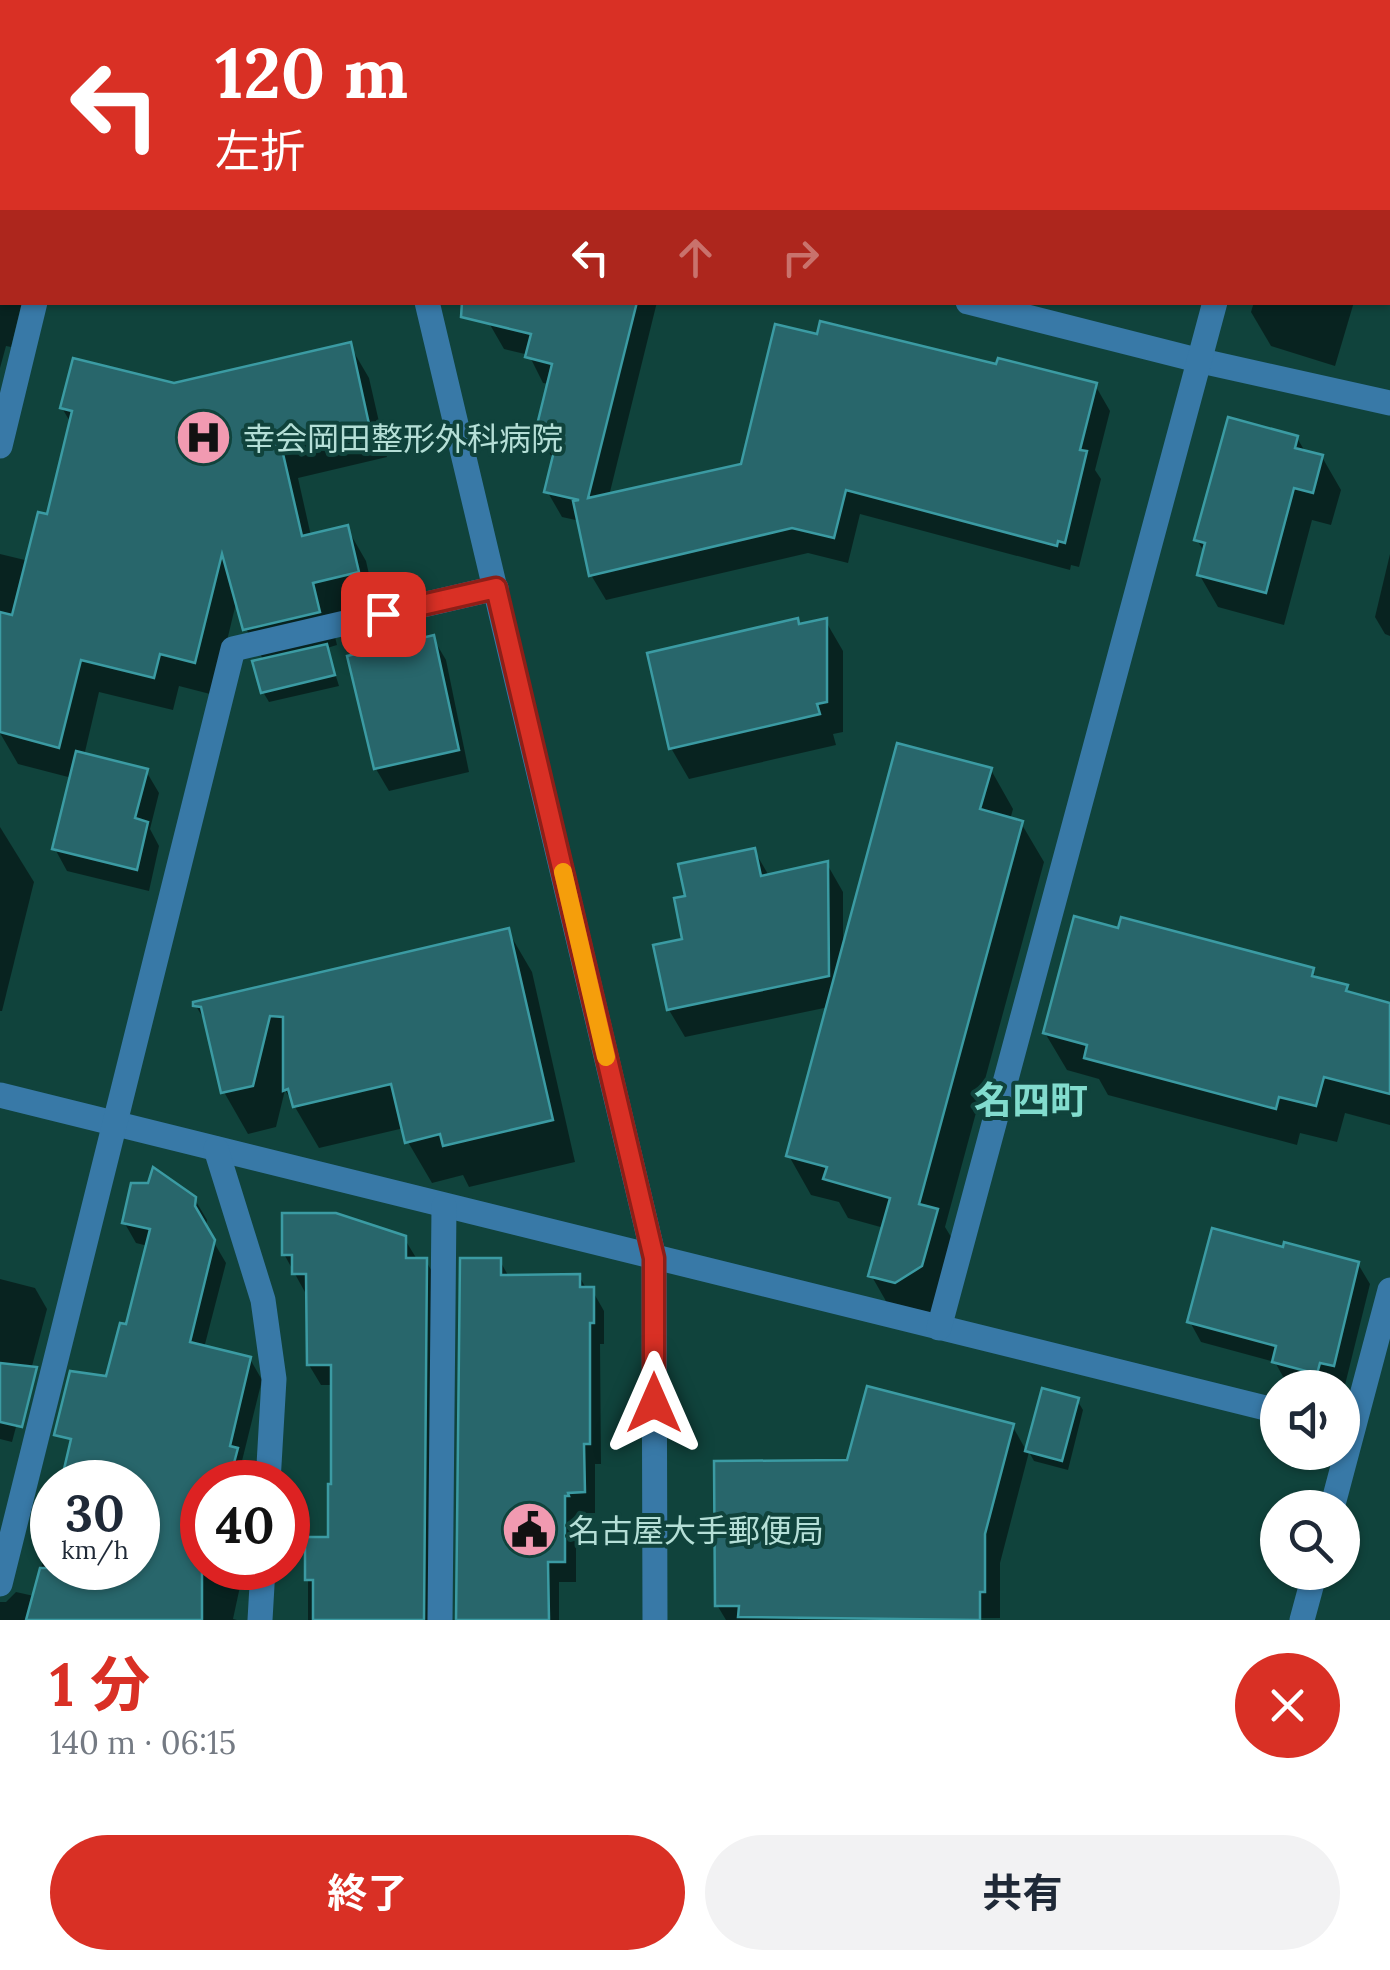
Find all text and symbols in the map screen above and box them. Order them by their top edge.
text: 120 m [215,28,408,117]
icon: left [50,40,180,170]
text: 左折 [215,122,305,179]
icon: left [563,230,618,285]
icon: ahead [668,230,723,285]
icon: right [773,230,828,285]
hospital icon: 幸会岡田整形外科病院 [174,408,234,468]
place label: 幸会岡田整形外科病院 [243,418,563,459]
pin [341,572,426,657]
icon: arrive [356,587,411,642]
district label: 名四町 [974,1076,1088,1124]
position arrow [602,1351,706,1455]
map controls [1260,1370,1360,1590]
button: sound [1260,1370,1360,1470]
speed limit sign: 40 [180,1460,310,1590]
text: 30 [65,1481,125,1545]
button: search [1260,1490,1360,1590]
public building icon: 名古屋大手郵便局 [499,1500,559,1560]
place label: 名古屋大手郵便局 [568,1510,824,1551]
text: km/h [61,1534,129,1566]
text: 1 分 [50,1646,150,1722]
button: close [1235,1653,1340,1758]
text: 140 m · 06:15 [50,1722,236,1763]
button: 終了 [50,1835,685,1950]
button: 共有 [705,1835,1340,1950]

